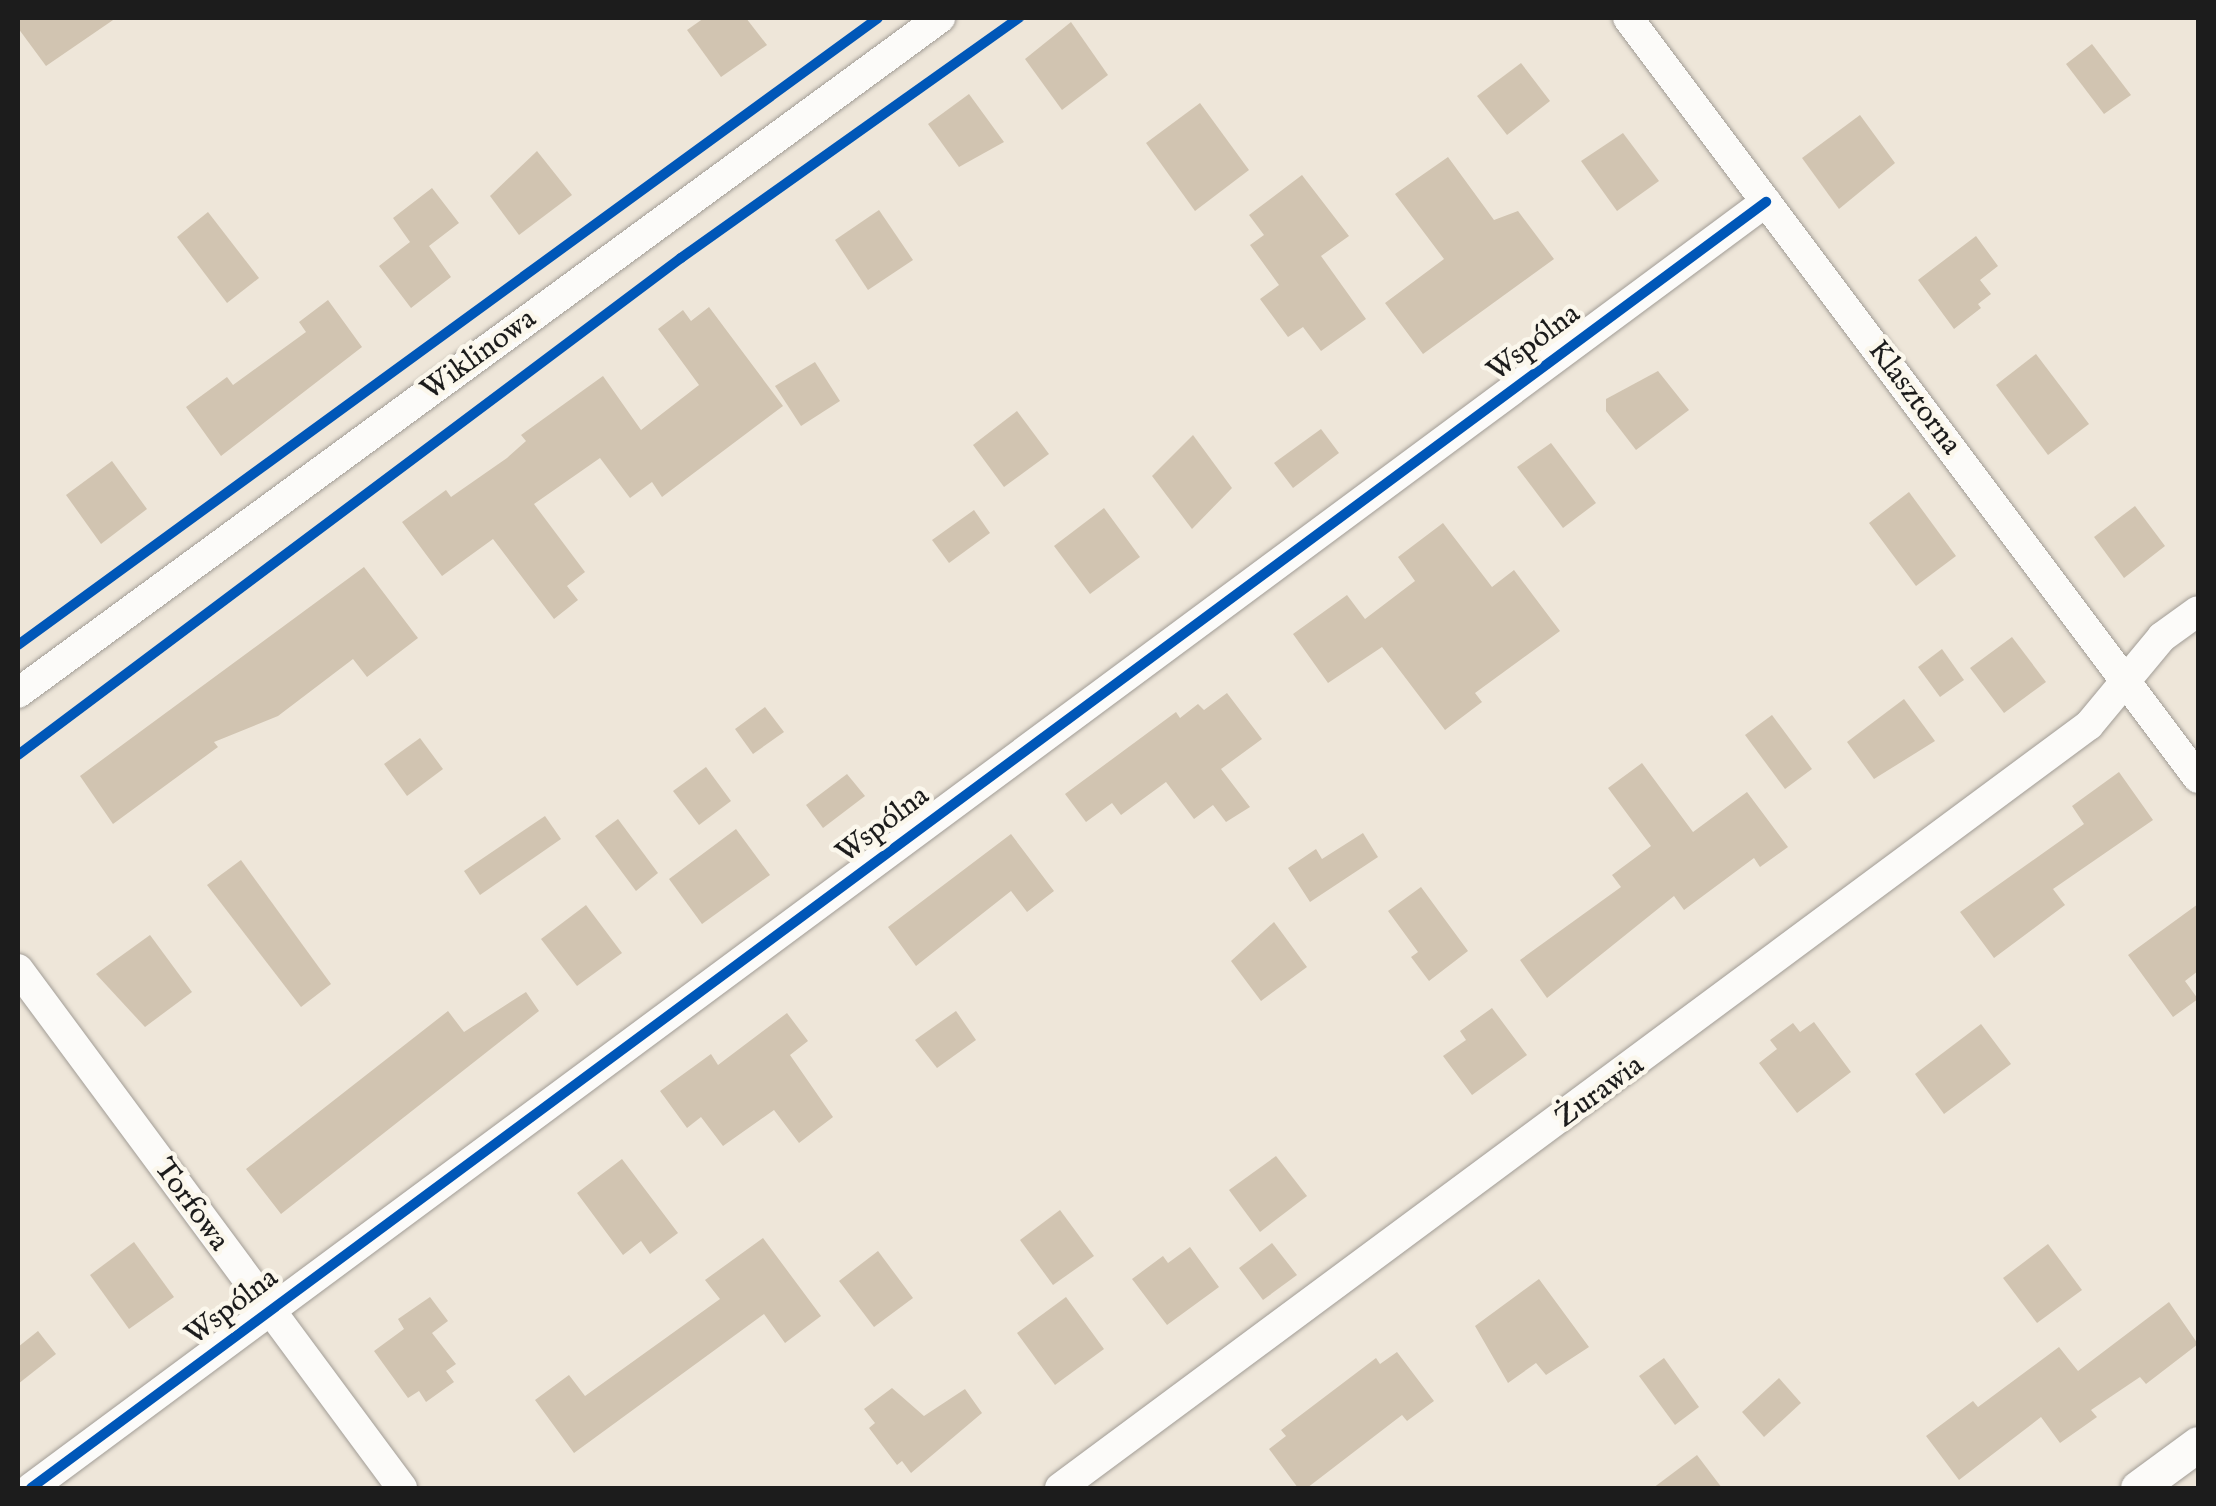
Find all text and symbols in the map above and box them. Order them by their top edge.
street label: Wspólna [1480,296,1588,390]
street label: Wiklinowa [414,301,544,409]
street label: Klasztorna [1859,334,1969,462]
street label: Wspólna [829,778,937,872]
street label: Żurawia [1549,1048,1651,1136]
street label: Torfowa [145,1152,237,1258]
street label: Wspólna [178,1260,286,1354]

